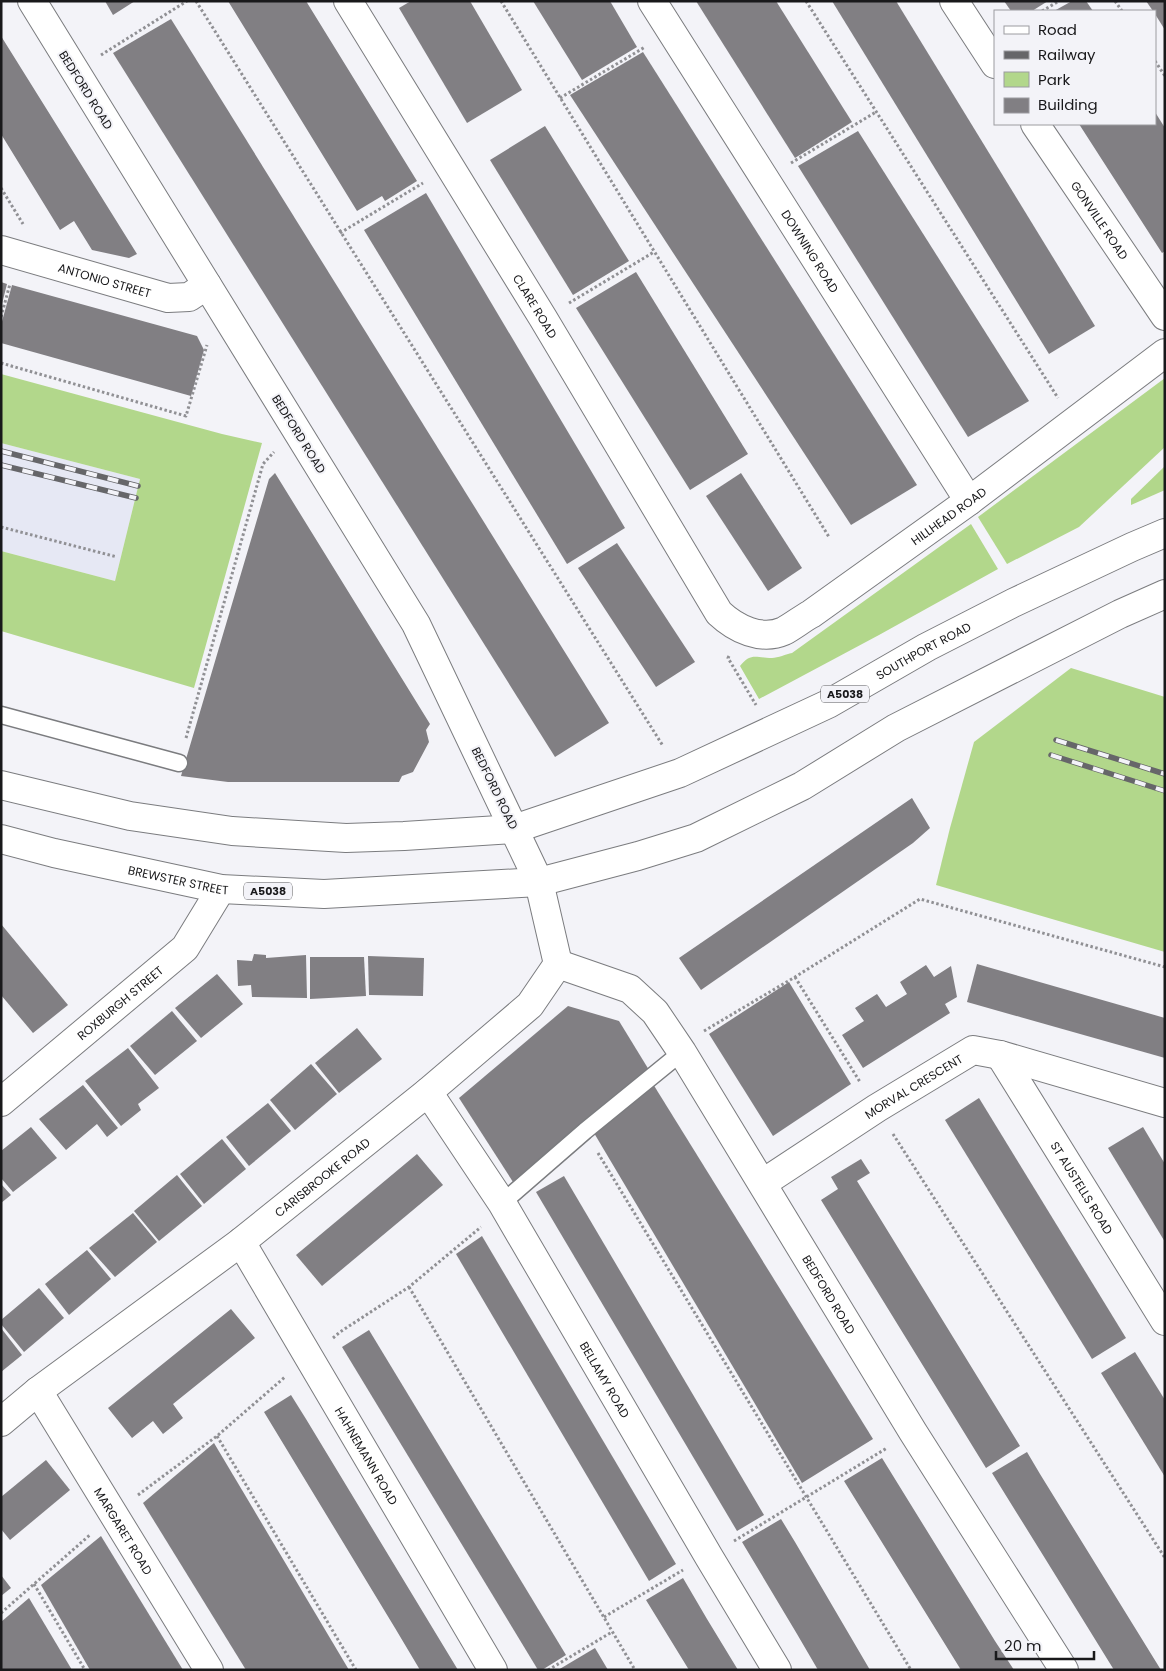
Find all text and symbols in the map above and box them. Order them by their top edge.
legend [994,10,1156,125]
text: Road [1038,19,1077,40]
text: Railway [1038,44,1096,65]
street label: BEDFORD ROAD [55,47,117,133]
text: Park [1038,69,1070,90]
text: Building [1038,94,1098,115]
street label: GONVILLE ROAD [1067,177,1133,263]
street label: DOWNING ROAD [778,206,843,296]
street label: ANTONIO STREET [56,258,154,301]
street label: CLARE ROAD [509,271,562,341]
street label: BEDFORD ROAD [268,391,330,477]
street label: HILLHEAD ROAD [907,483,990,549]
street label: SOUTHPORT ROAD [872,618,974,683]
road number: A5038 [821,686,869,702]
street label: BEDFORD ROAD [468,744,522,832]
street label: BREWSTER STREET [126,861,229,898]
road number: A5038 [244,882,292,899]
street label: ROXBURGH STREET [73,961,167,1044]
street label: MORVAL CRESCENT [861,1050,966,1122]
street label: CARISBROOKE ROAD [271,1133,373,1221]
street label: ST AUSTELLS ROAD [1047,1138,1118,1237]
street label: BEDFORD ROAD [799,1252,860,1337]
street label: BELLAMY ROAD [576,1338,634,1421]
street label: HAHNEMANN ROAD [331,1404,402,1508]
street label: MARGARET ROAD [90,1484,157,1578]
scale bar [996,1628,1094,1660]
text: 20 m [1004,1635,1042,1656]

